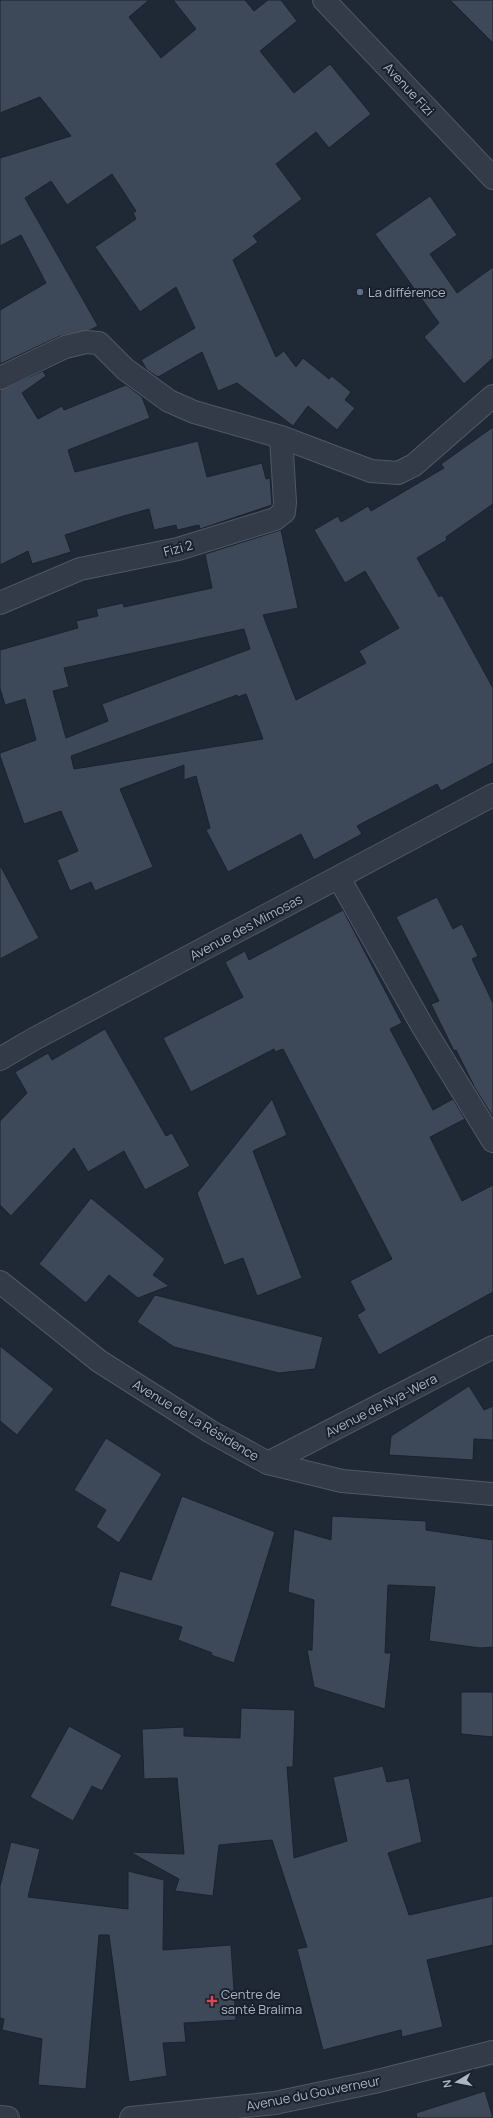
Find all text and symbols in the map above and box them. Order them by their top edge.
street label: Avenue Fizi [380,59,438,119]
place label: La différence [368,283,446,301]
marker: La différence [355,287,365,297]
street label: Fizi 2 [161,535,195,561]
street label: Avenue des Mimosas [186,890,306,964]
street label: Avenue de Nya-Wera [322,1369,440,1441]
street label: Avenue de La Résidence [129,1375,263,1465]
place label: Centre de santé Bralima [221,1985,302,2018]
marker: Centre de santé Bralima [206,1995,218,2007]
north arrow [437,2062,477,2102]
street label: Avenue du Gouverneur [245,2071,382,2115]
text: N [439,2079,455,2089]

